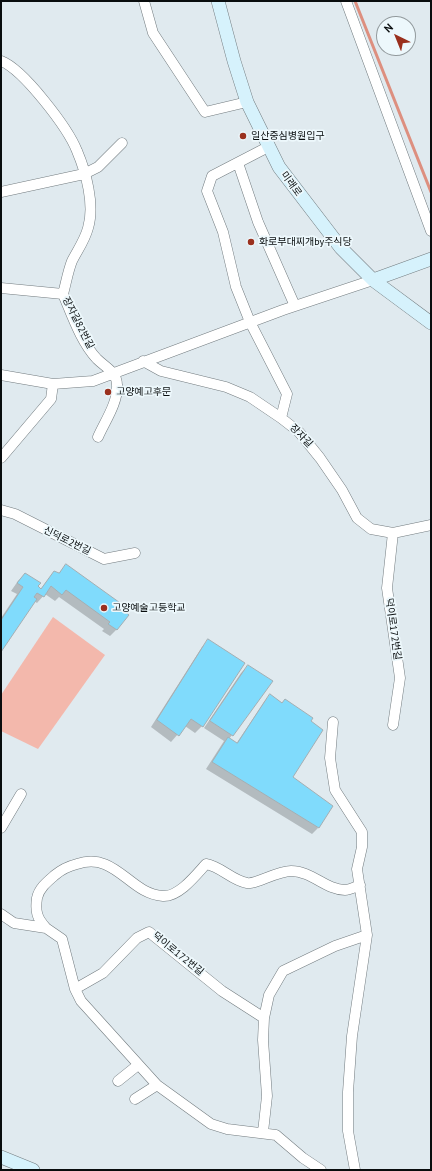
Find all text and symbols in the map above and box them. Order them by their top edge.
north arrow [376,16,416,56]
text: N [381,20,396,36]
place label: 일산중심병원입구 [251,130,325,142]
marker: 일산중심병원입구 [238,131,248,141]
street label: 미래로 [278,169,304,199]
place label: 화로부대찌개by주식당 [259,236,352,248]
marker: 화로부대찌개by주식당 [246,237,256,247]
street label: 장자길82번길 [60,295,96,351]
place label: 고양예고후문 [116,386,171,398]
marker: 고양예고후문 [103,387,113,397]
street label: 장자길 [287,422,315,450]
street label: 신덕로2번길 [41,524,93,558]
street label: 덕이로172번길 [383,597,403,661]
place label: 고양예술고등학교 [112,602,186,614]
marker: 고양예술고등학교 [99,603,109,613]
street label: 덕이로172번길 [150,930,206,978]

